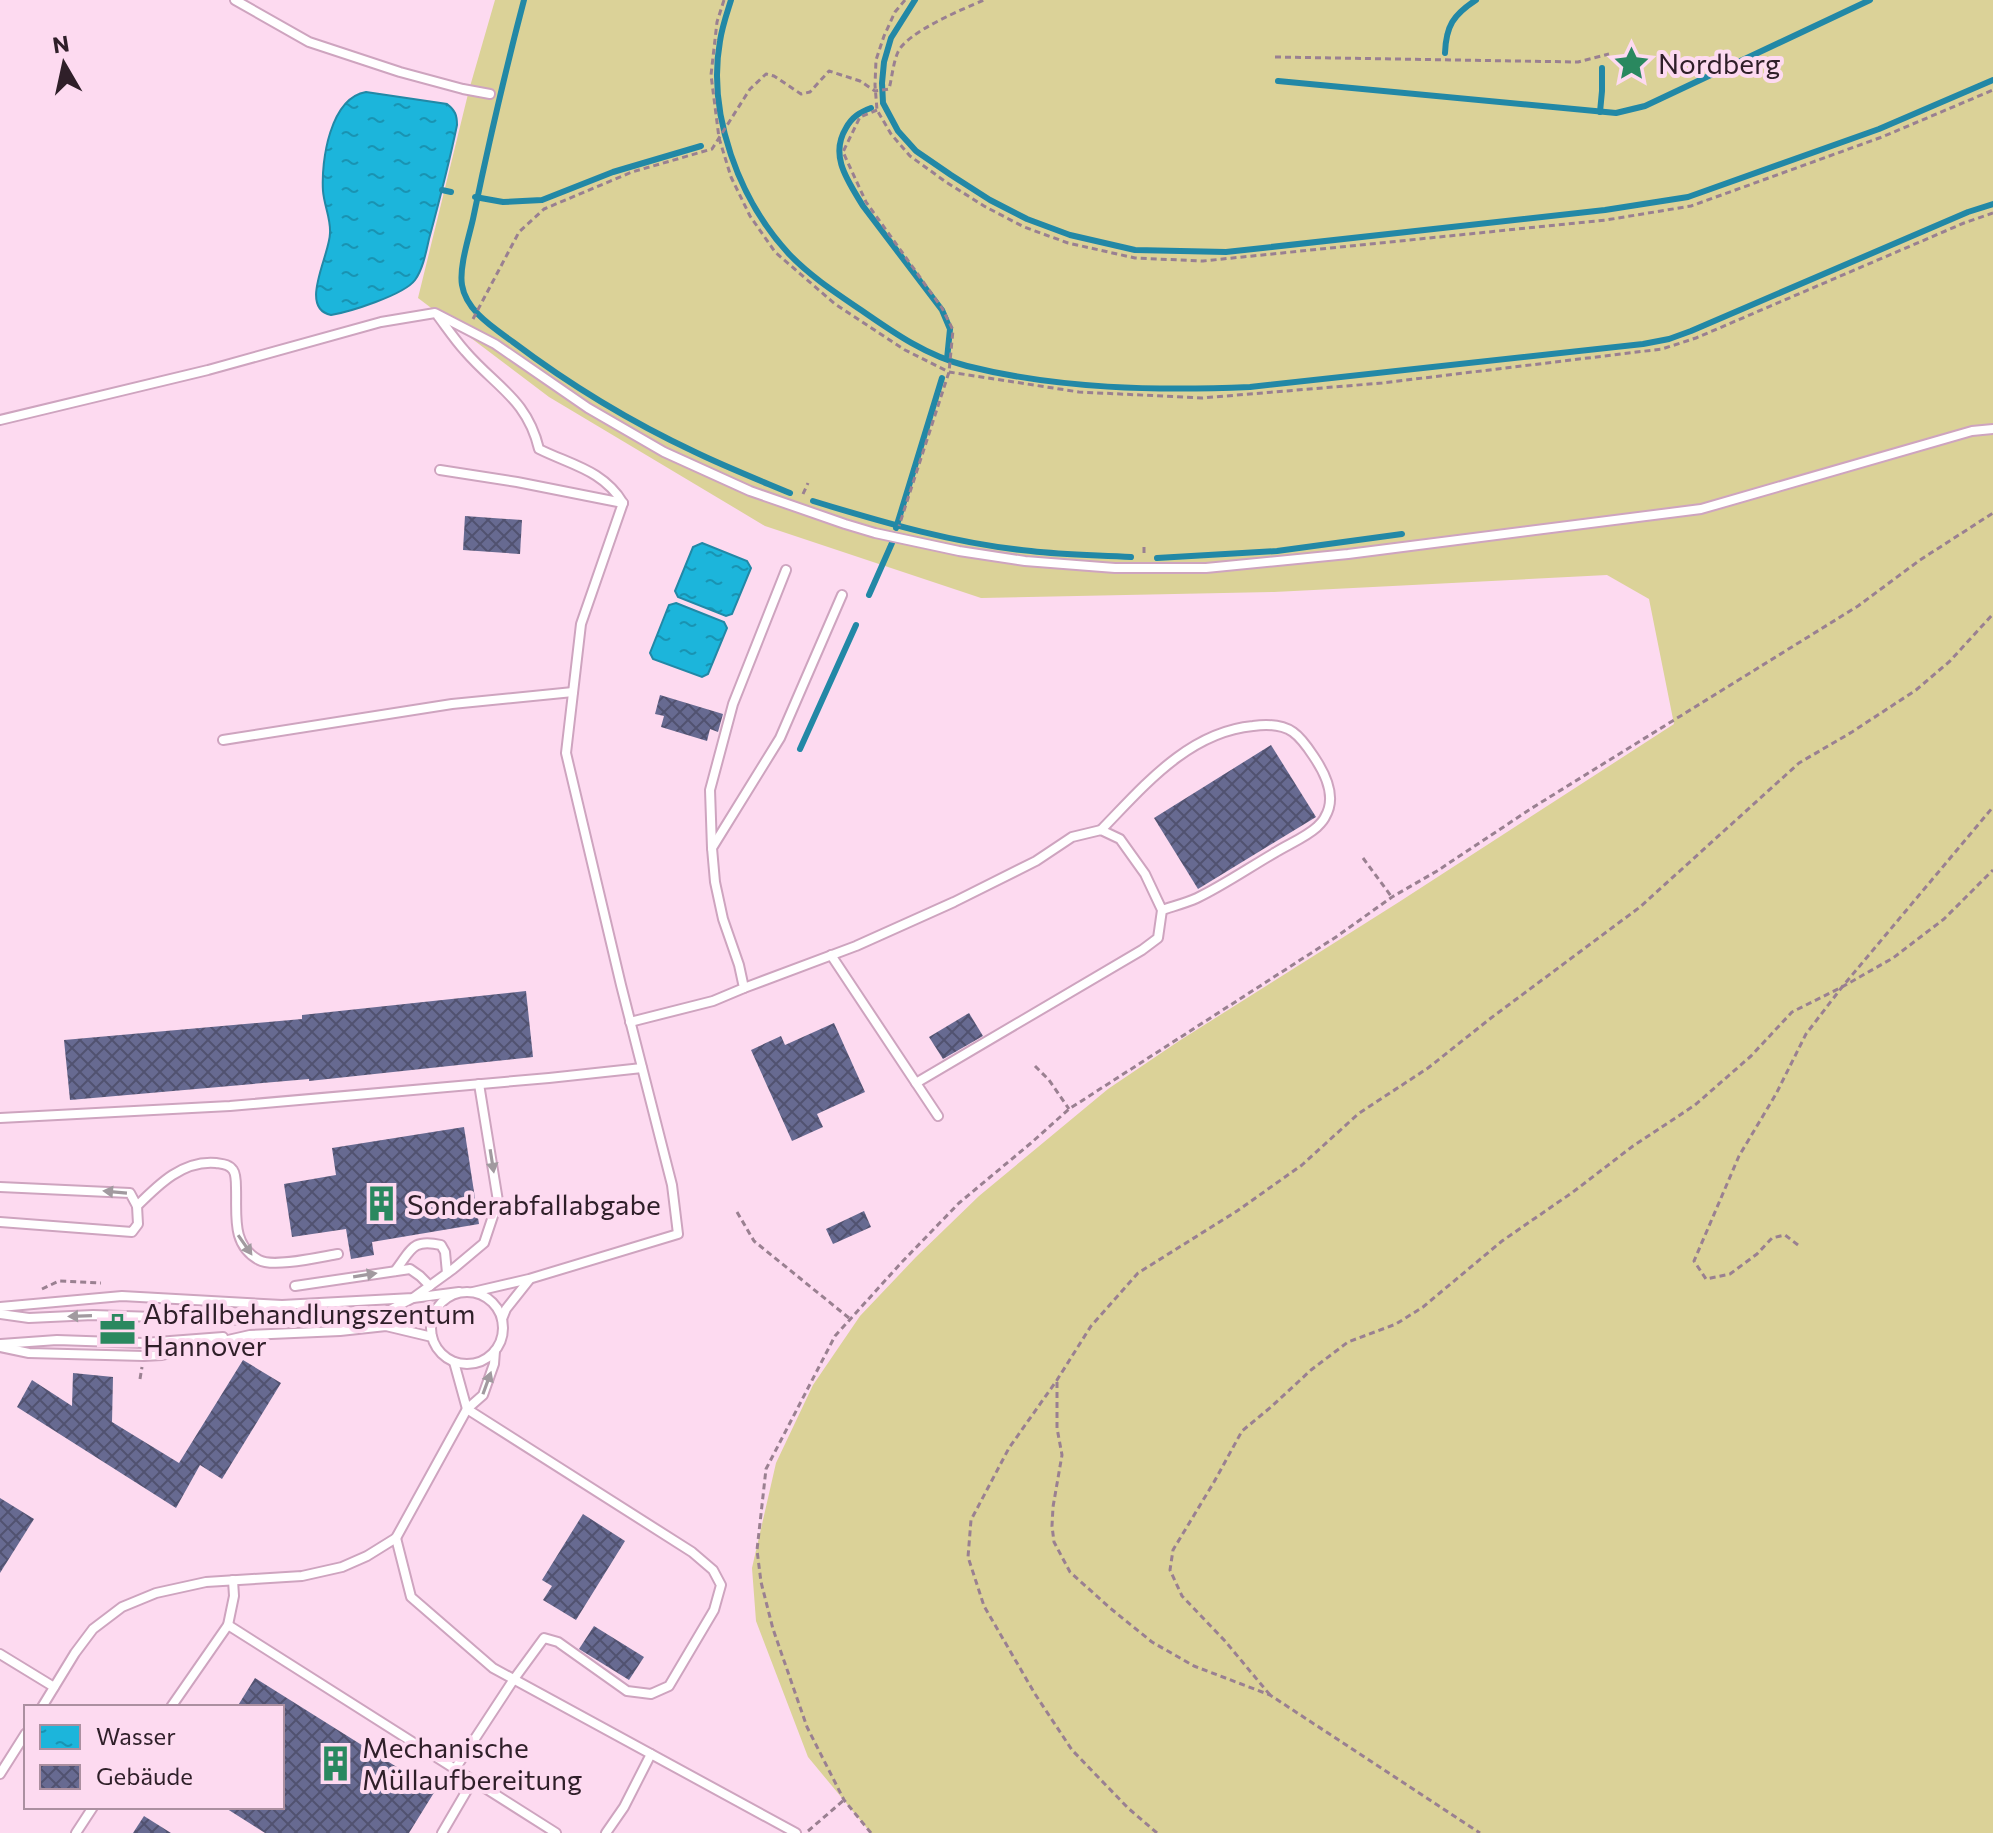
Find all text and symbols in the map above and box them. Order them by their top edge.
north arrow [24,24,104,104]
text: N [51,29,71,58]
place icon: Nordberg [1613,44,1651,82]
place label: Nordberg [1658,46,1780,80]
one-way arrow [486,1149,499,1174]
one-way arrow [102,1185,127,1198]
building icon: Sonderabfallabgabe [362,1185,400,1223]
place label: Sonderabfallabgabe [407,1187,661,1221]
one-way arrow [237,1234,253,1256]
one-way arrow [353,1268,378,1281]
place label: Abfallbehandlungszentum Hannover [143,1296,476,1362]
one-way arrow [67,1309,92,1322]
office icon: Abfallbehandlungszentum Hannover [98,1310,136,1348]
one-way arrow [481,1371,494,1395]
legend [24,1705,284,1809]
text: Wasser [96,1721,176,1750]
place label: Mechanische Müllaufbereitung [362,1730,582,1796]
building icon: Mechanische Müllaufbereitung [317,1744,355,1782]
text: Gebäude [96,1761,193,1790]

